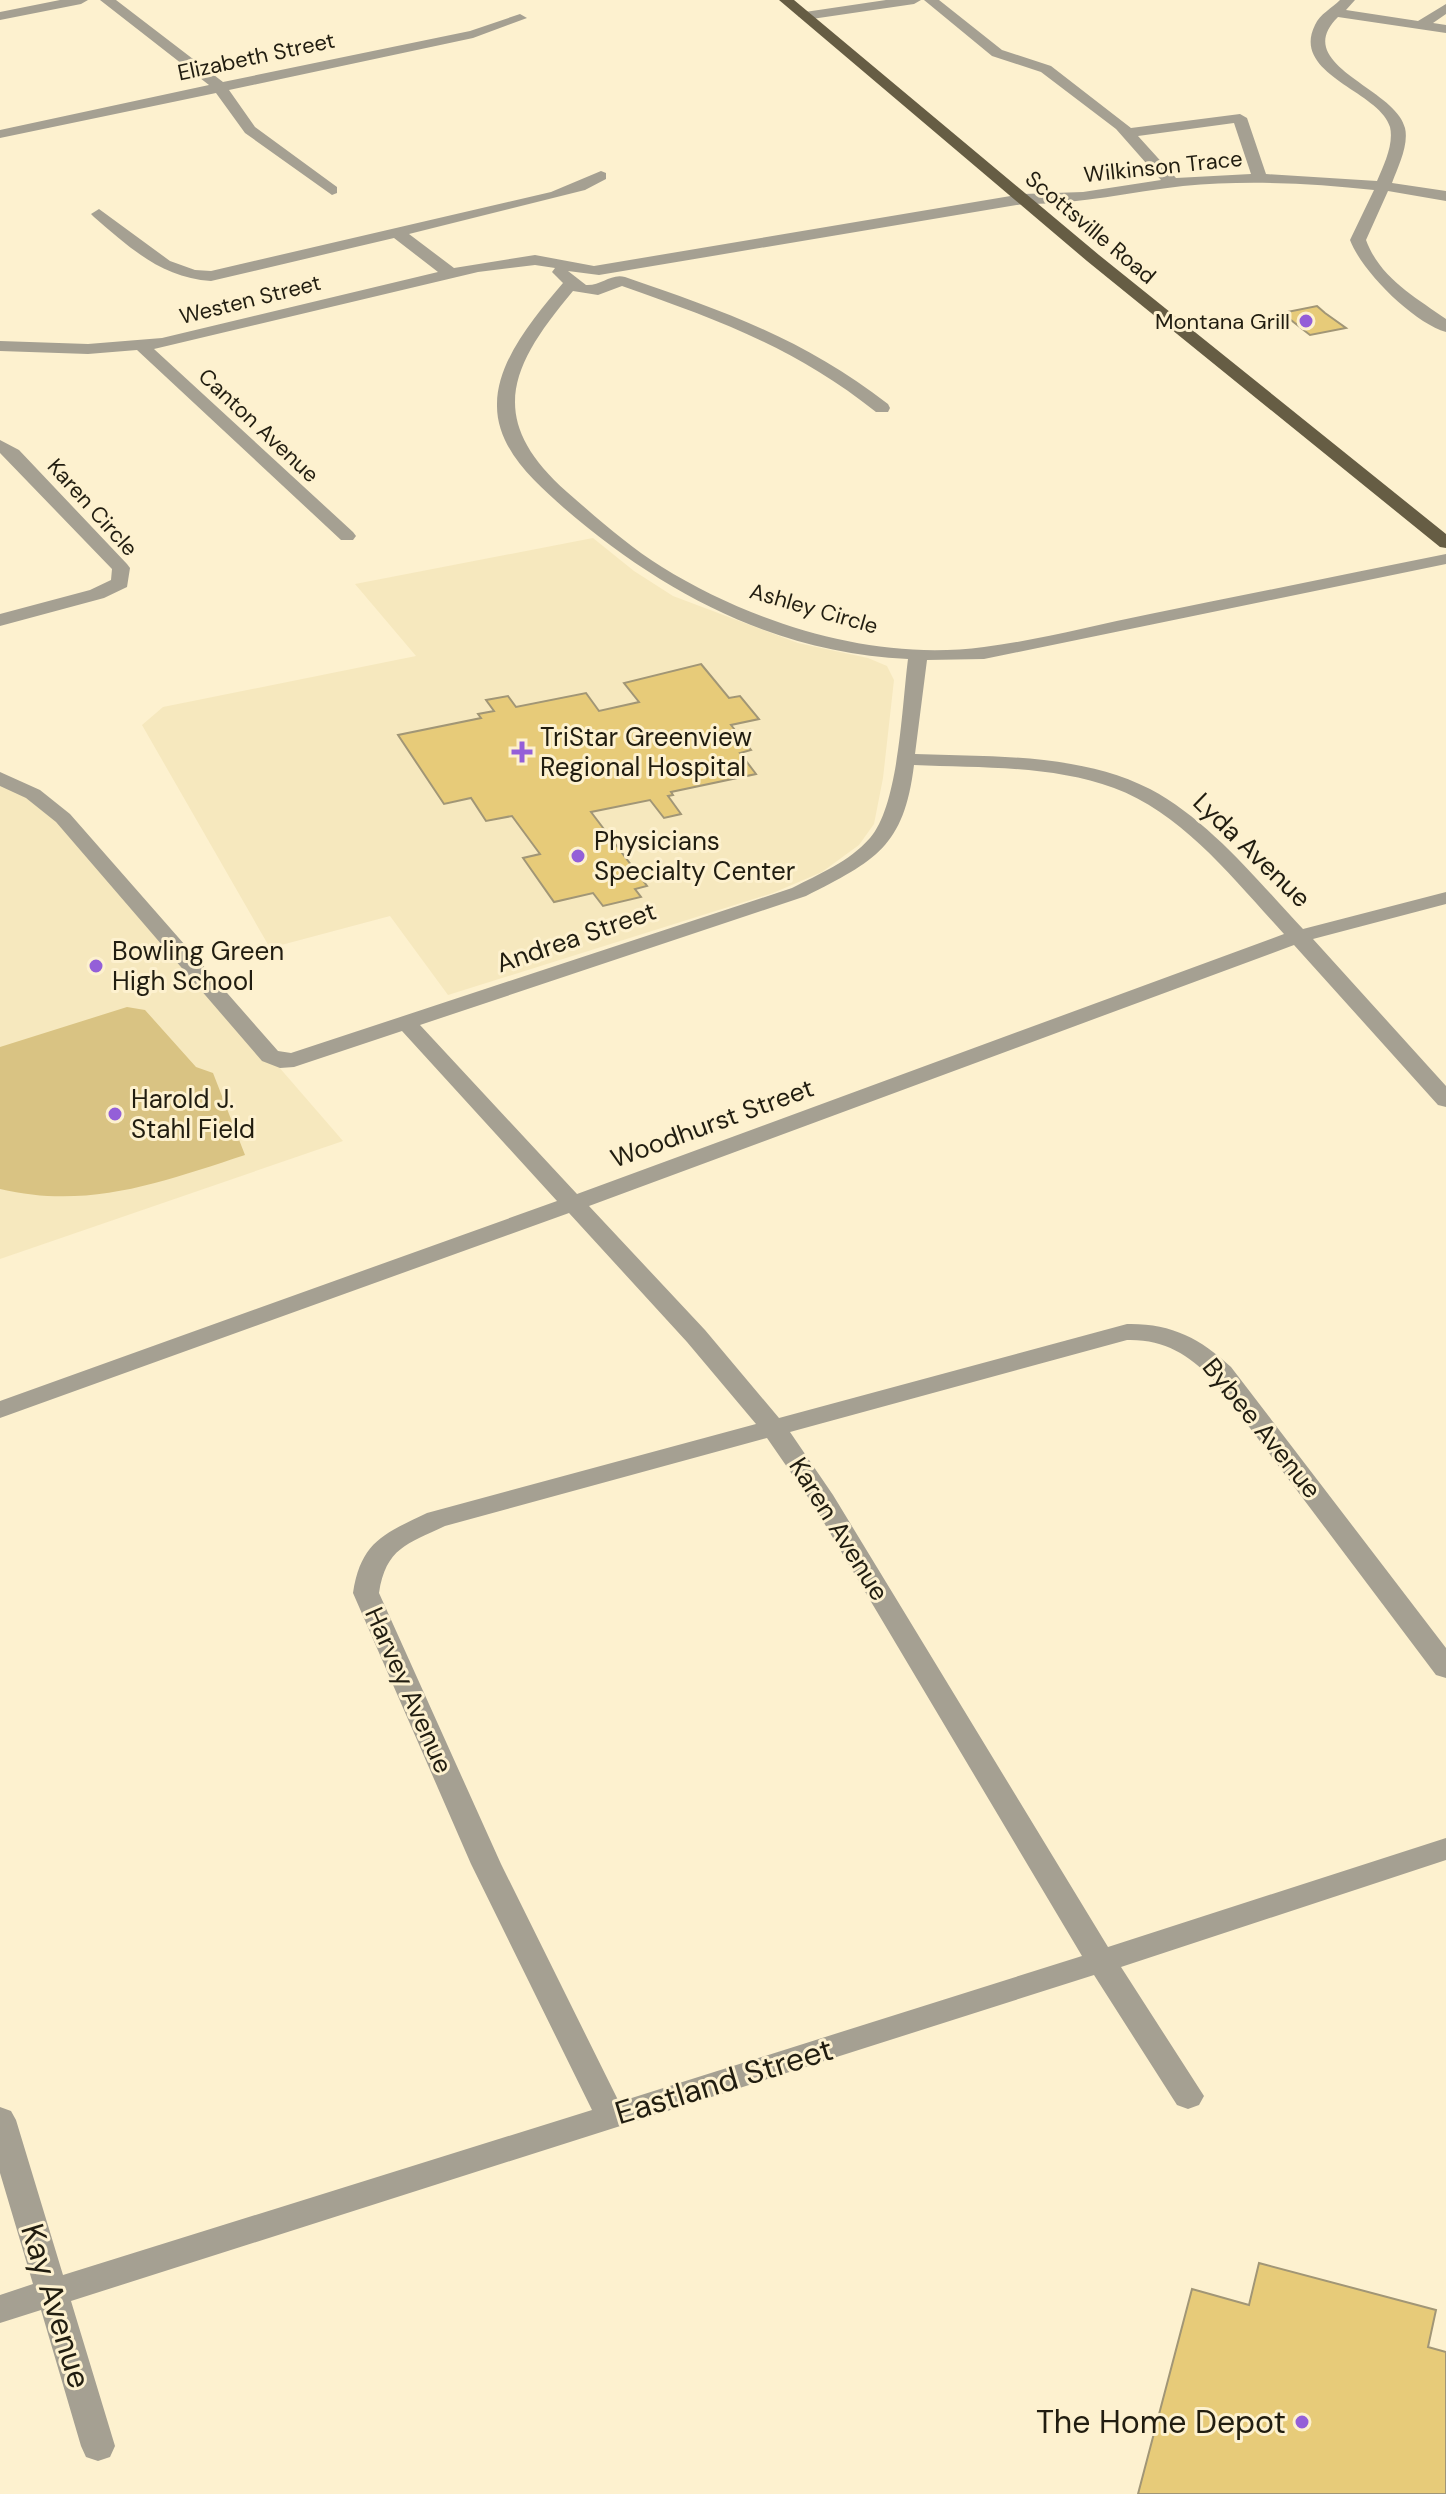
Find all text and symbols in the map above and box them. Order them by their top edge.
street label: Elizabeth Street [175,26,337,87]
street label: Wilkinson Trace [1082,144,1244,189]
street label: Scottsville Road [1019,164,1162,291]
street label: Westen Street [176,268,324,331]
place label: Montana Grill [1155,307,1290,336]
marker: Montana Grill [1297,312,1315,330]
street label: Canton Avenue [192,362,325,489]
street label: Karen Circle [41,452,144,562]
street label: Ashley Circle [746,576,881,641]
place label: TriStar Greenview Regional Hospital [540,720,752,784]
marker: TriStar Greenview Regional Hospital [511,741,533,763]
street label: Lyda Avenue [1186,785,1318,915]
place label: Physicians Specialty Center [594,824,795,888]
marker: Physicians Specialty Center [569,847,587,865]
street label: Andrea Street [491,894,661,980]
place label: Bowling Green High School [112,934,284,998]
marker: Bowling Green High School [87,957,105,975]
street label: Woodhurst Street [606,1070,818,1176]
place label: Harold J. Stahl Field [131,1082,255,1146]
marker: Harold J. Stahl Field [106,1105,124,1123]
street label: Bybee Avenue [1195,1351,1329,1505]
street label: Karen Avenue [781,1451,897,1607]
street label: Harvey Avenue [357,1602,461,1778]
street label: Eastland Street [610,2028,838,2134]
street label: Kay Avenue [11,2219,101,2393]
place label: The Home Depot [1036,2401,1286,2443]
marker: The Home Depot [1293,2413,1311,2431]

